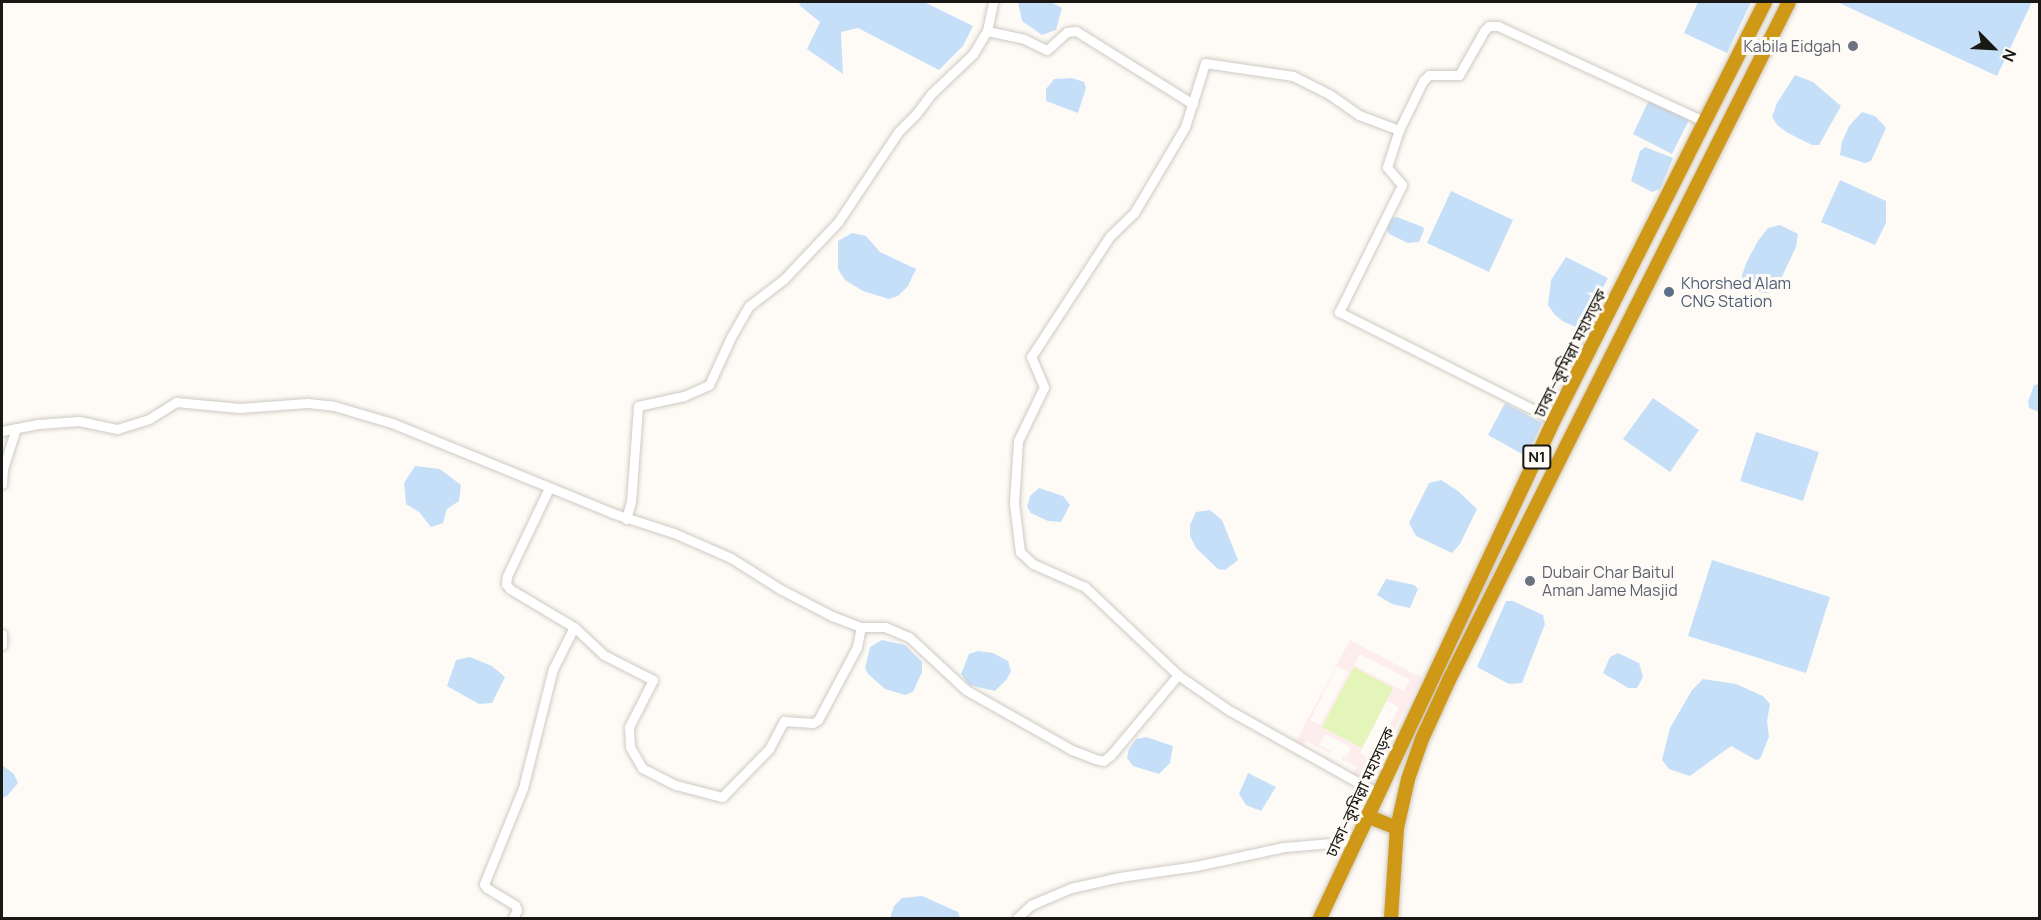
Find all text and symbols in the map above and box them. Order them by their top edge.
north arrow [1963,18,2023,78]
place label: Kabila Eidgah [1743,36,1841,56]
marker: Kabila Eidgah [1846,39,1860,53]
text: N [1997,46,2022,65]
place label: Khorshed Alam CNG Station [1681,273,1791,311]
marker: Khorshed Alam CNG Station [1662,285,1676,299]
street label: ঢাকা–কুমিল্লা মহাসড়ক [1529,286,1611,420]
road number: N1 [1522,445,1552,469]
place label: Dubair Char Baitul Aman Jame Masjid [1542,562,1678,600]
marker: Dubair Char Baitul Aman Jame Masjid [1523,574,1537,588]
street label: ঢাকা–কুমিল্লা মহাসড়ক [1322,724,1398,860]

